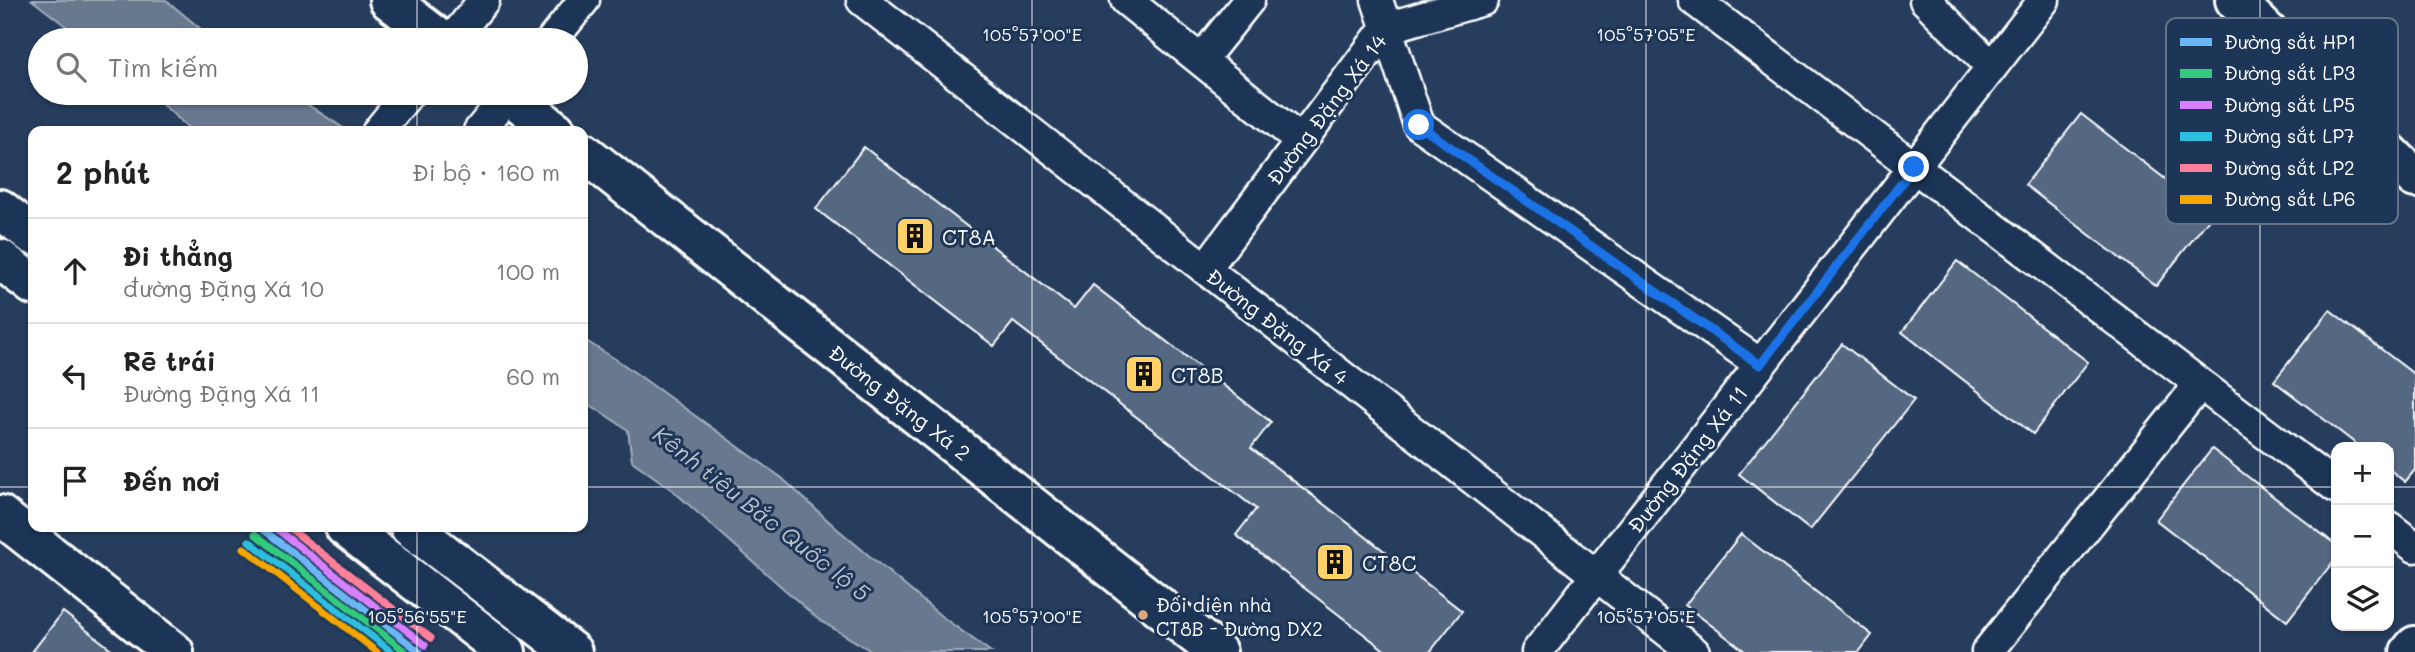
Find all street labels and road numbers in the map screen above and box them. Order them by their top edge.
street label: Đường Đặng Xá 14 [1260,27,1392,190]
street label: Đường Đặng Xá 4 [1201,262,1355,390]
street label: Đường Đặng Xá 2 [824,338,976,466]
street label: Đường Đặng Xá 11 [1621,380,1753,538]

